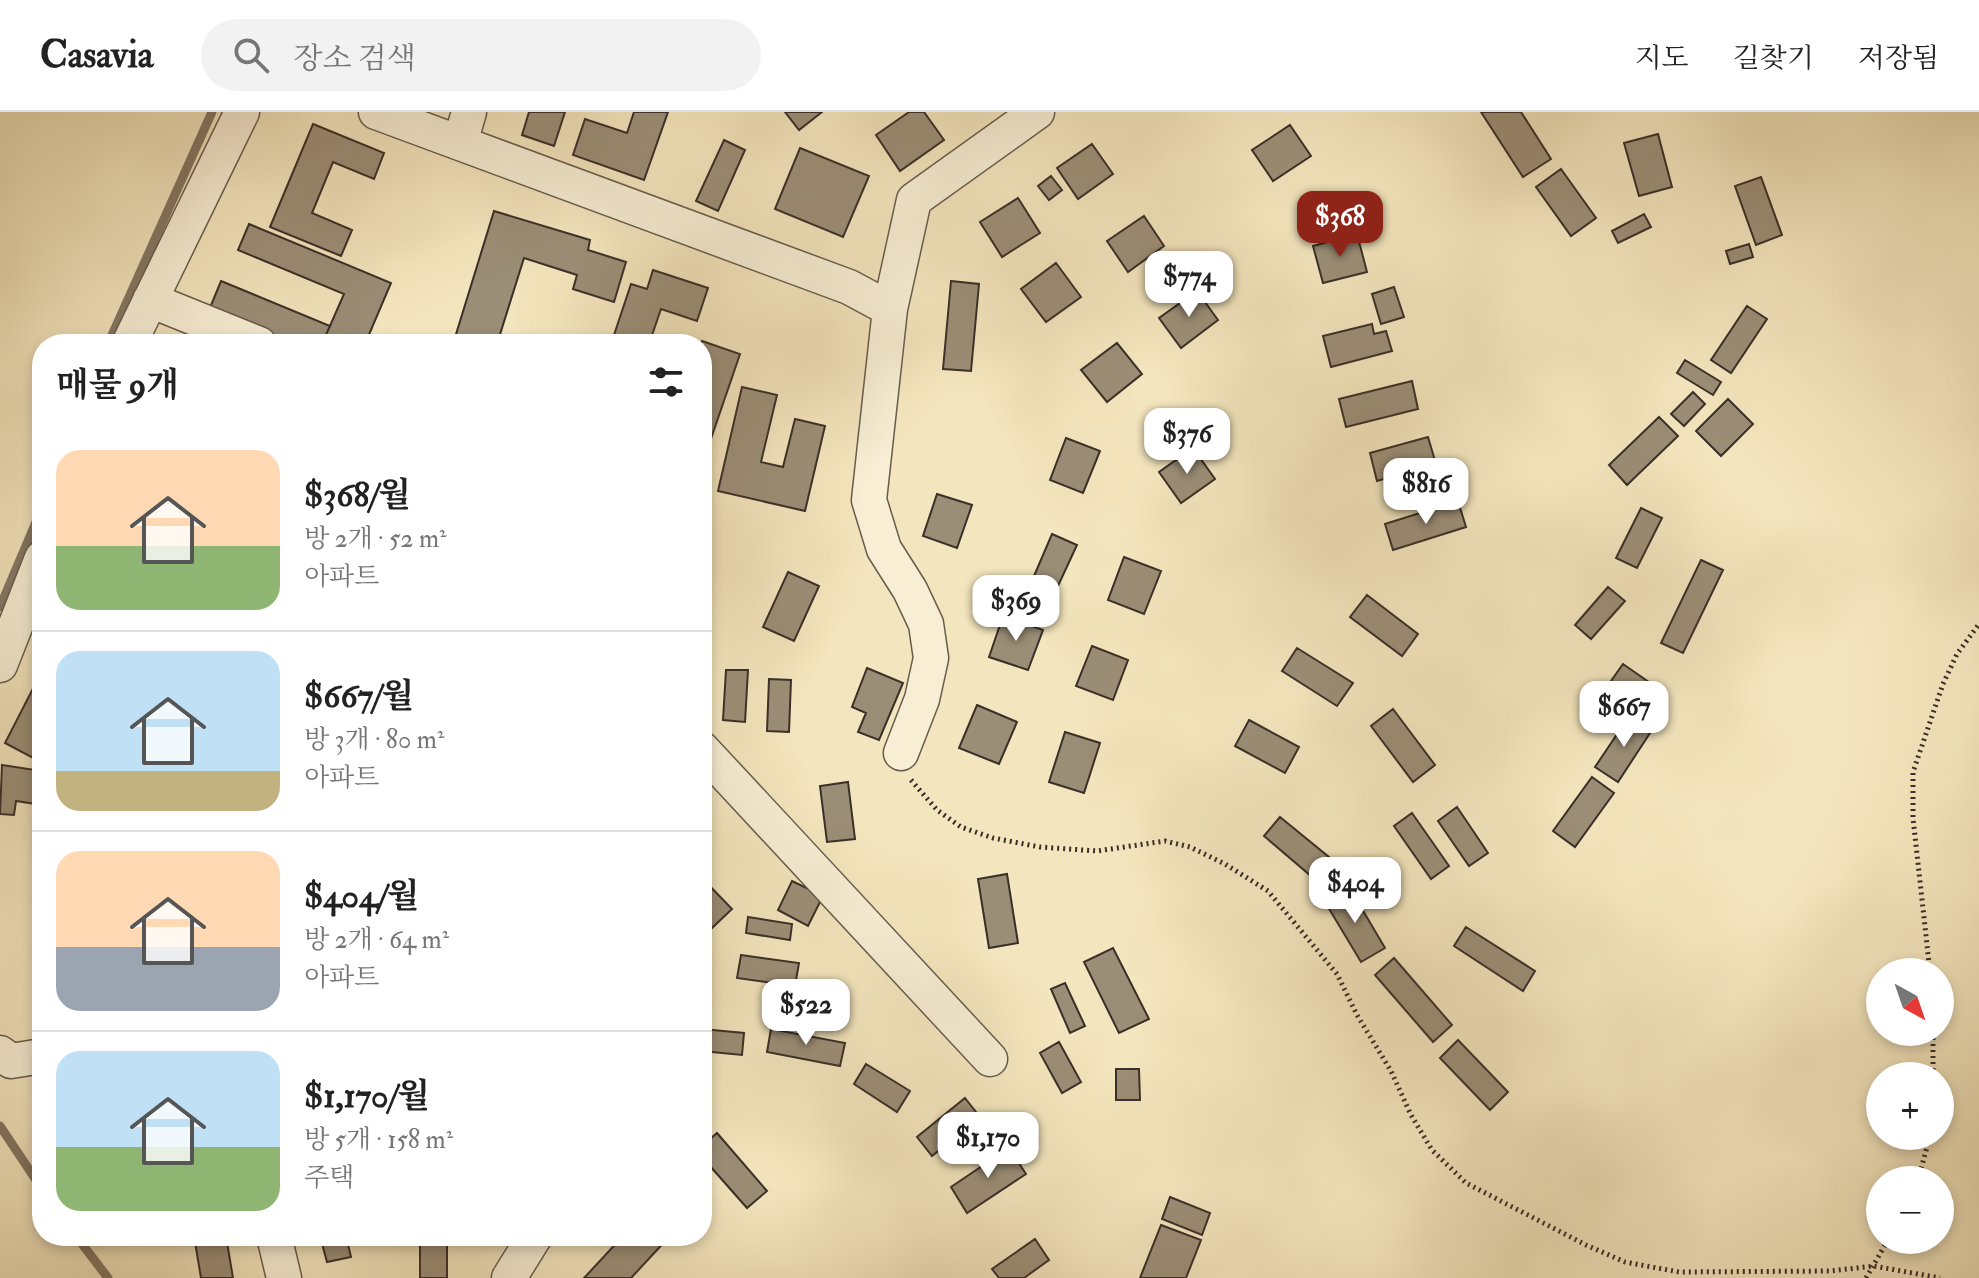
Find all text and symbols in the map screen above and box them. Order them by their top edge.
search box [201,19,761,91]
text: Casavia [40,31,153,79]
icon: search [229,33,273,77]
text: 장소 검색 [293,40,416,77]
text: 지도 [1635,41,1689,76]
text: 길찾기 [1733,41,1814,76]
text: 저장됨 [1858,41,1939,76]
pin: $368 [1293,191,1387,259]
text: $368 [1315,201,1365,233]
pin: $774 [1142,251,1236,319]
text: $774 [1163,261,1215,293]
icon: filters [644,360,688,404]
text: 매물 9개 [56,364,179,407]
pin: $376 [1140,408,1234,476]
text: $376 [1162,418,1212,450]
pin: $816 [1379,458,1473,526]
text: $816 [1401,468,1451,500]
text: $368/월 [304,474,411,517]
icon: home [120,482,216,578]
text: 방 2개 · 52 m² [304,523,446,555]
text: 아파트 [304,561,379,593]
pin: $369 [969,575,1063,643]
text: $369 [990,585,1042,617]
text: $667/월 [304,675,414,718]
pin: $667 [1577,681,1671,749]
icon: home [120,683,216,779]
text: $667 [1598,691,1650,723]
text: 방 3개 · 80 m² [304,724,444,756]
text: 아파트 [304,762,379,794]
pin: $404 [1308,857,1402,925]
text: $404 [1327,867,1383,899]
text: $404/월 [304,875,420,918]
icon: home [120,883,216,979]
text: 방 2개 · 64 m² [304,924,449,956]
north arrow [1866,958,1954,1046]
map controls [1866,958,1954,1254]
text: 아파트 [304,962,379,994]
pin: $522 [759,979,853,1047]
text: $522 [780,989,832,1021]
button: + [1866,1062,1954,1150]
text: $1,170/월 [304,1075,430,1118]
icon: home [120,1083,216,1179]
pin: $1,170 [923,1112,1053,1180]
text: $1,170 [956,1122,1020,1154]
text: 방 5개 · 158 m² [304,1124,453,1156]
text: 주택 [304,1162,354,1194]
button: − [1866,1166,1954,1254]

